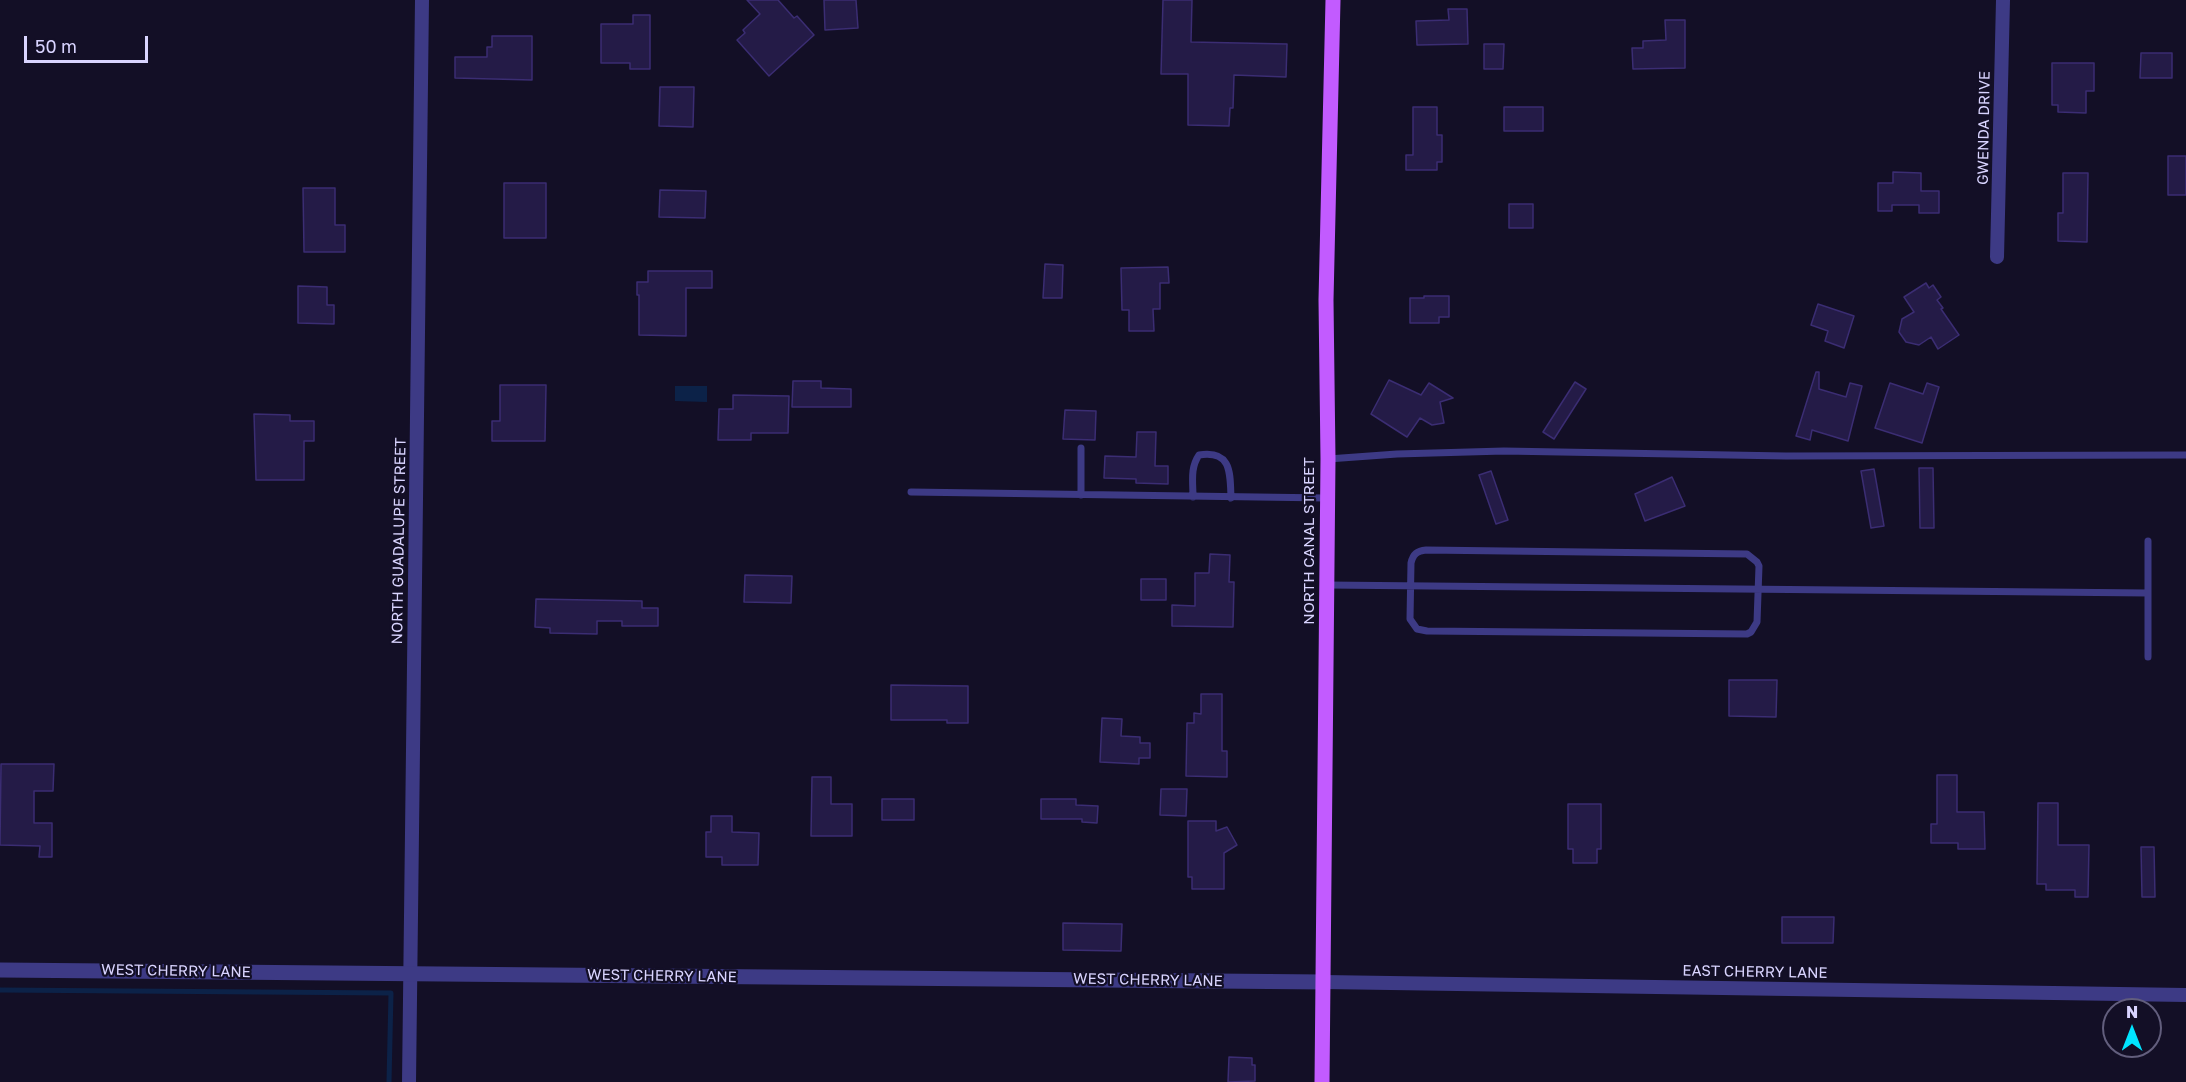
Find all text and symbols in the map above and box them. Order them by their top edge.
scale bar [27,24,152,62]
text: 50 m [35,35,77,57]
street label: GWENDA DRIVE [1974,71,1994,185]
street label: NORTH GUADALUPE STREET [388,437,410,645]
street label: NORTH CANAL STREET [1300,457,1318,625]
street label: WEST CHERRY LANE [101,961,251,981]
street label: EAST CHERRY LANE [1682,962,1828,982]
street label: WEST CHERRY LANE [587,966,737,986]
street label: WEST CHERRY LANE [1073,970,1223,990]
north arrow [2102,998,2162,1058]
text: N [2126,1002,2138,1022]

